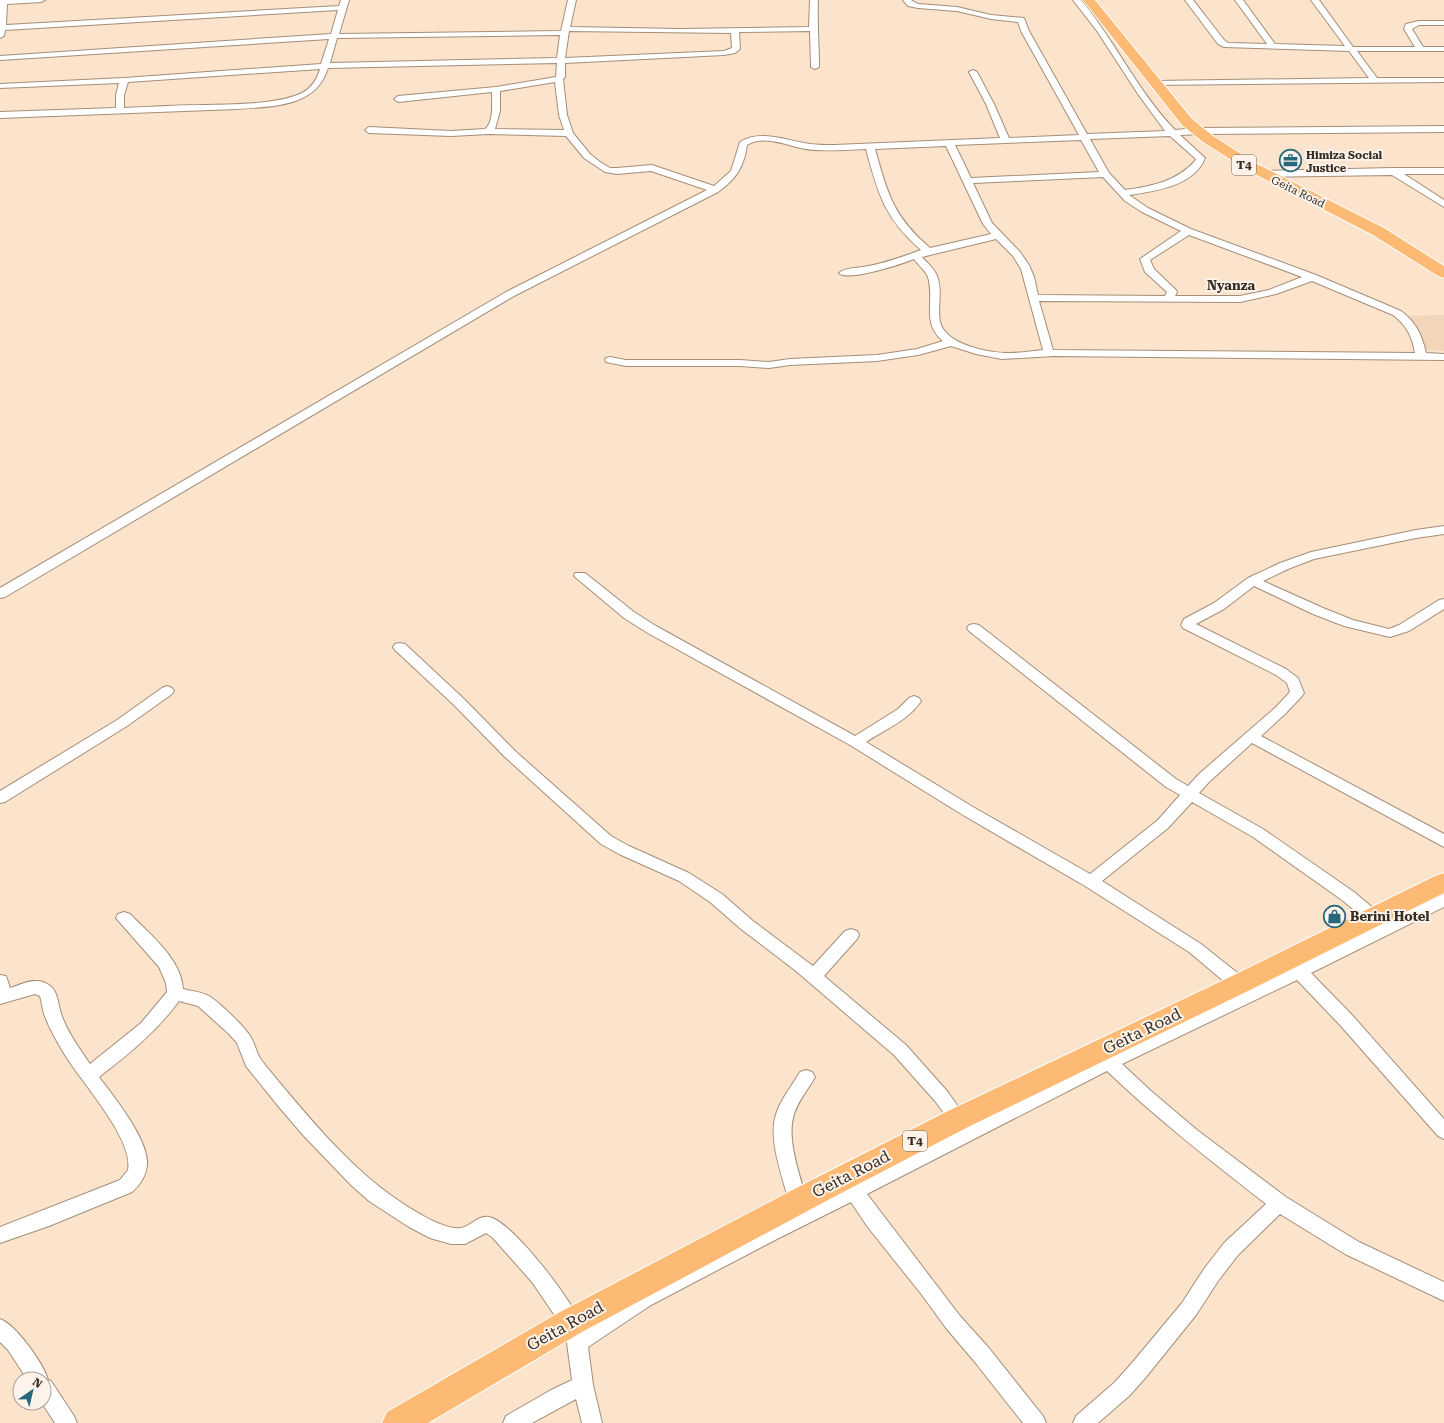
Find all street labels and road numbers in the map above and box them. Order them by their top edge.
road number: T4 [1232,155,1256,175]
street label: Geita Road [1269,173,1327,211]
street label: Geita Road [1100,1004,1184,1058]
road number: T4 [903,1131,927,1151]
street label: Geita Road [809,1146,893,1202]
street label: Geita Road [523,1297,607,1355]

